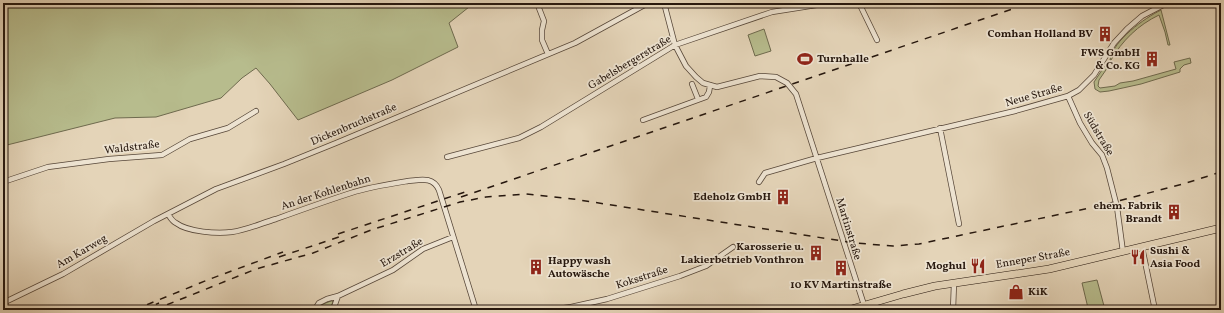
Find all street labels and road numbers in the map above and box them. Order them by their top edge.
street label: Gabelsbergerstraße [586,32,674,94]
street label: Neue Straße [1004,81,1064,111]
street label: Dickenbruchstraße [309,100,399,150]
street label: Südstraße [1079,109,1117,159]
street label: Waldstraße [103,137,161,159]
street label: An der Kohlenbahn [279,171,373,215]
street label: Martinstraße [831,196,865,262]
street label: Am Karweg [54,231,111,273]
street label: Erzstraße [378,234,426,272]
street label: Enneper Straße [995,245,1071,273]
street label: Koksstraße [614,263,670,293]

